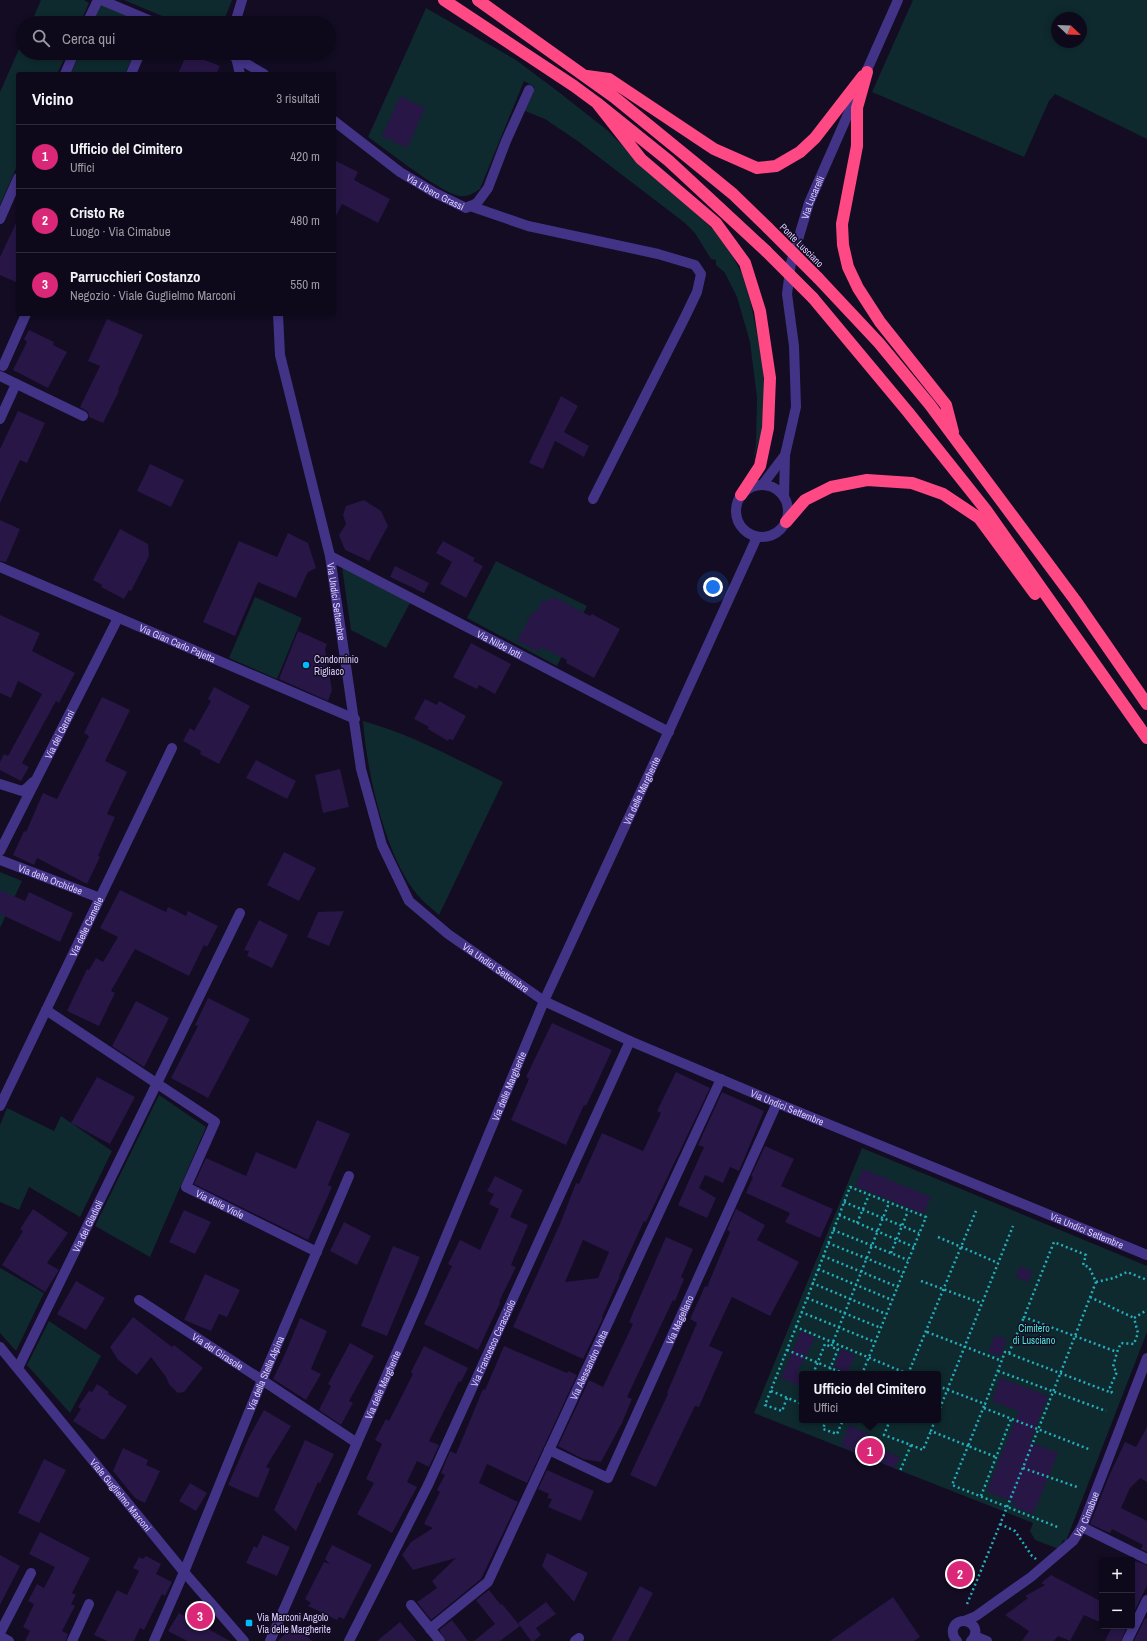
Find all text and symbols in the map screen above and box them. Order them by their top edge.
north arrow [1051,12,1087,48]
search box [16,16,336,60]
icon: search [30,27,52,49]
text: Cerca qui [62,28,115,49]
text: Vicino [32,87,74,110]
text: 3 risultati [276,90,320,107]
text: Ufficio del Cimitero [70,138,183,159]
text: 1 [42,148,48,165]
text: 420 m [290,148,320,165]
text: Uffici [70,159,95,176]
street label: Via Libero Grassi [404,171,466,213]
street label: Via Lucarelli [799,174,827,221]
text: Cristo Re [70,202,125,223]
text: 2 [42,212,48,229]
text: 480 m [290,212,320,229]
street label: Ponte Lusciano [777,221,827,270]
text: Luogo · Via Cimabue [70,223,171,240]
text: Parrucchieri Costanzo [70,266,201,287]
text: 3 [42,276,48,293]
text: 550 m [290,276,320,293]
text: Negozio · Viale Guglielmo Marconi [70,287,236,304]
street label: Via Undici Settembre [324,562,348,642]
your location [703,577,723,597]
street label: Via Gian Carlo Pajetta [137,621,218,666]
street label: Via Nilde Iotti [474,627,524,662]
place label: Condominio Rigliaco [314,653,359,678]
marker: Condominio Rigliaco [301,660,311,670]
street label: Via dei Gerani [42,708,77,761]
street label: Via delle Margherite [620,754,663,827]
street label: Via delle Orchidee [16,862,85,898]
street label: Via delle Camelie [67,894,107,959]
street label: Via Undici Settembre [460,940,532,996]
street label: Via delle Margherite [489,1049,529,1123]
street label: Via Undici Settembre [748,1087,826,1129]
street label: Via delle Viole [193,1187,247,1222]
street label: Via dei Gladioli [70,1198,106,1254]
street label: Via Undici Settembre [1048,1210,1126,1252]
street label: Via Magellano [663,1293,697,1346]
street label: Via Francesco Caracciolo [468,1297,519,1389]
park label: Cimitero di Lusciano [1013,1322,1056,1347]
street label: Via Alessandro Volta [567,1328,611,1402]
street label: Via del Girasole [189,1330,246,1373]
street label: Via della Stella Alpina [244,1334,287,1413]
street label: Via delle Margherite [362,1348,404,1421]
popup [799,1371,941,1423]
text: Ufficio del Cimitero [814,1378,926,1399]
text: Uffici [814,1399,838,1416]
pin: 1 [857,1436,883,1466]
street label: Viale Guglielmo Marconi [87,1456,154,1534]
street label: Via Cimabue [1071,1489,1102,1539]
map controls [1099,1557,1135,1629]
button: + [1099,1557,1135,1593]
pin: 2 [947,1559,973,1589]
button: − [1099,1593,1135,1629]
pin: 3 [187,1601,213,1631]
place label: Via Marconi Angolo Via delle Margherite [257,1611,331,1636]
marker: Via Marconi Angolo Via delle Margherite [244,1618,254,1628]

